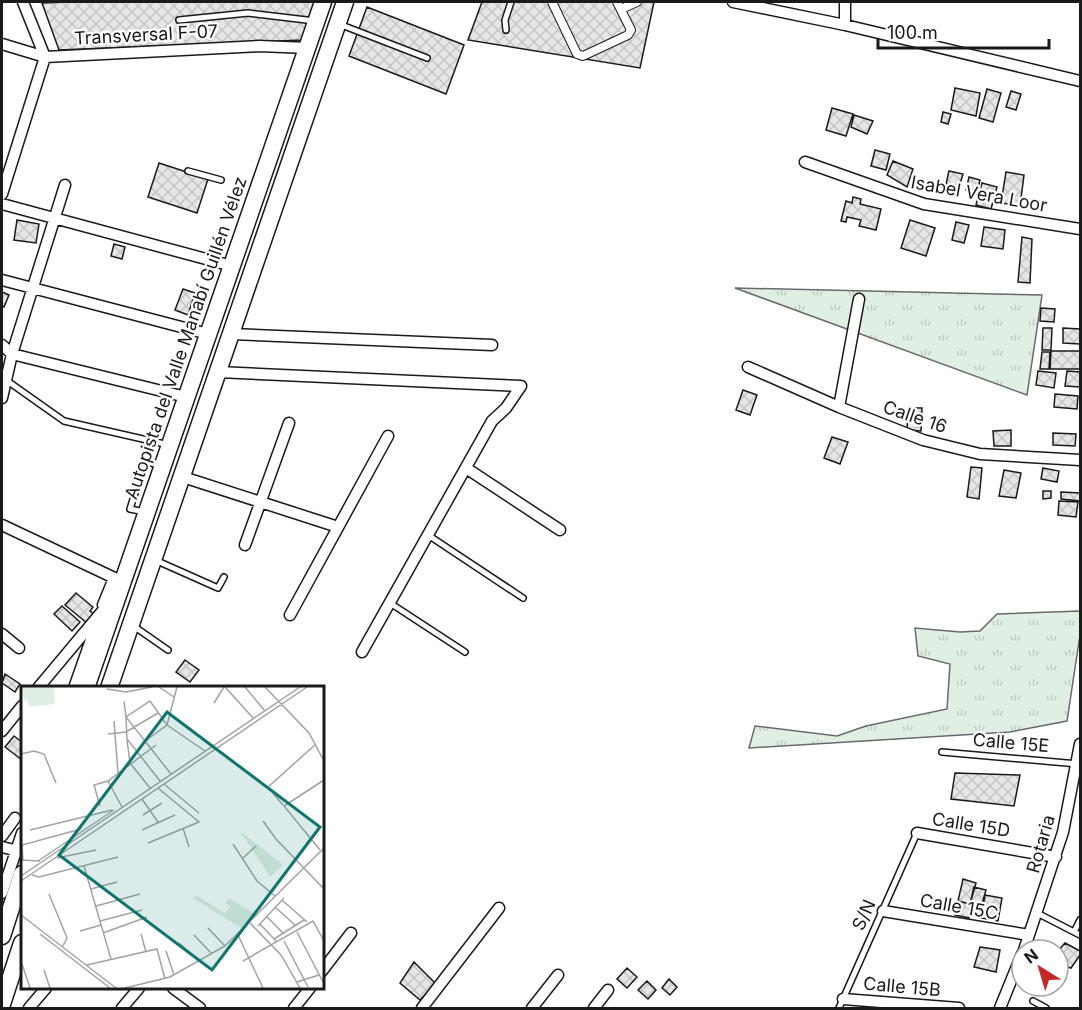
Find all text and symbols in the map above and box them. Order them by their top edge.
scale bar [878,12,1049,50]
street label: Transversal F-07 [74,20,218,49]
text: 100 m [887,22,938,43]
street label: Isabel Vera Loor [909,171,1049,216]
street label: Autopista del Valle Manabí Guillén Vélez [120,174,251,502]
street label: Calle 16 [881,396,950,437]
inset map [21,686,324,989]
street label: Calle 15E [972,729,1050,756]
street label: Calle 15D [931,808,1012,841]
street label: Rotaria [1022,812,1059,875]
street label: Calle 15C [918,889,1000,924]
street label: S/N [848,896,880,934]
north arrow [1010,938,1070,998]
text: N [1020,944,1042,968]
street label: Calle 15B [862,973,942,1000]

